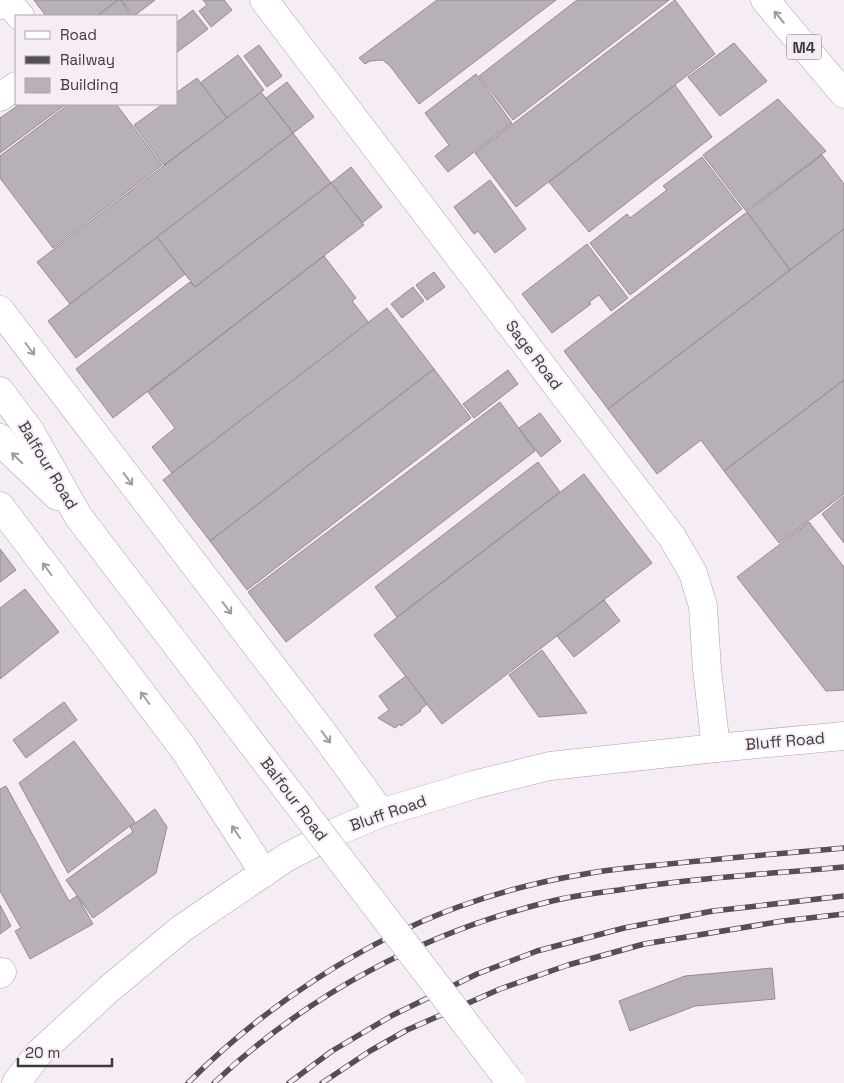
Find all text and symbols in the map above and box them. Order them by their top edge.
one-way arrow [773,10,784,23]
legend [15,15,178,105]
text: Road [60,25,97,44]
road number: M4 [786,34,822,60]
text: Railway [60,50,115,69]
text: Building [60,75,119,94]
street label: Sage Road [501,316,567,394]
one-way arrow [24,342,35,355]
street label: Balfour Road [13,417,83,513]
one-way arrow [11,452,24,464]
one-way arrow [122,472,133,485]
one-way arrow [42,562,53,575]
one-way arrow [221,601,232,614]
one-way arrow [140,691,150,705]
street label: Bluff Road [744,727,826,755]
one-way arrow [320,730,331,743]
street label: Balfour Road [256,753,332,845]
street label: Bluff Road [347,790,429,836]
one-way arrow [231,826,241,840]
scale bar [18,1036,111,1068]
text: 20 m [25,1043,60,1062]

